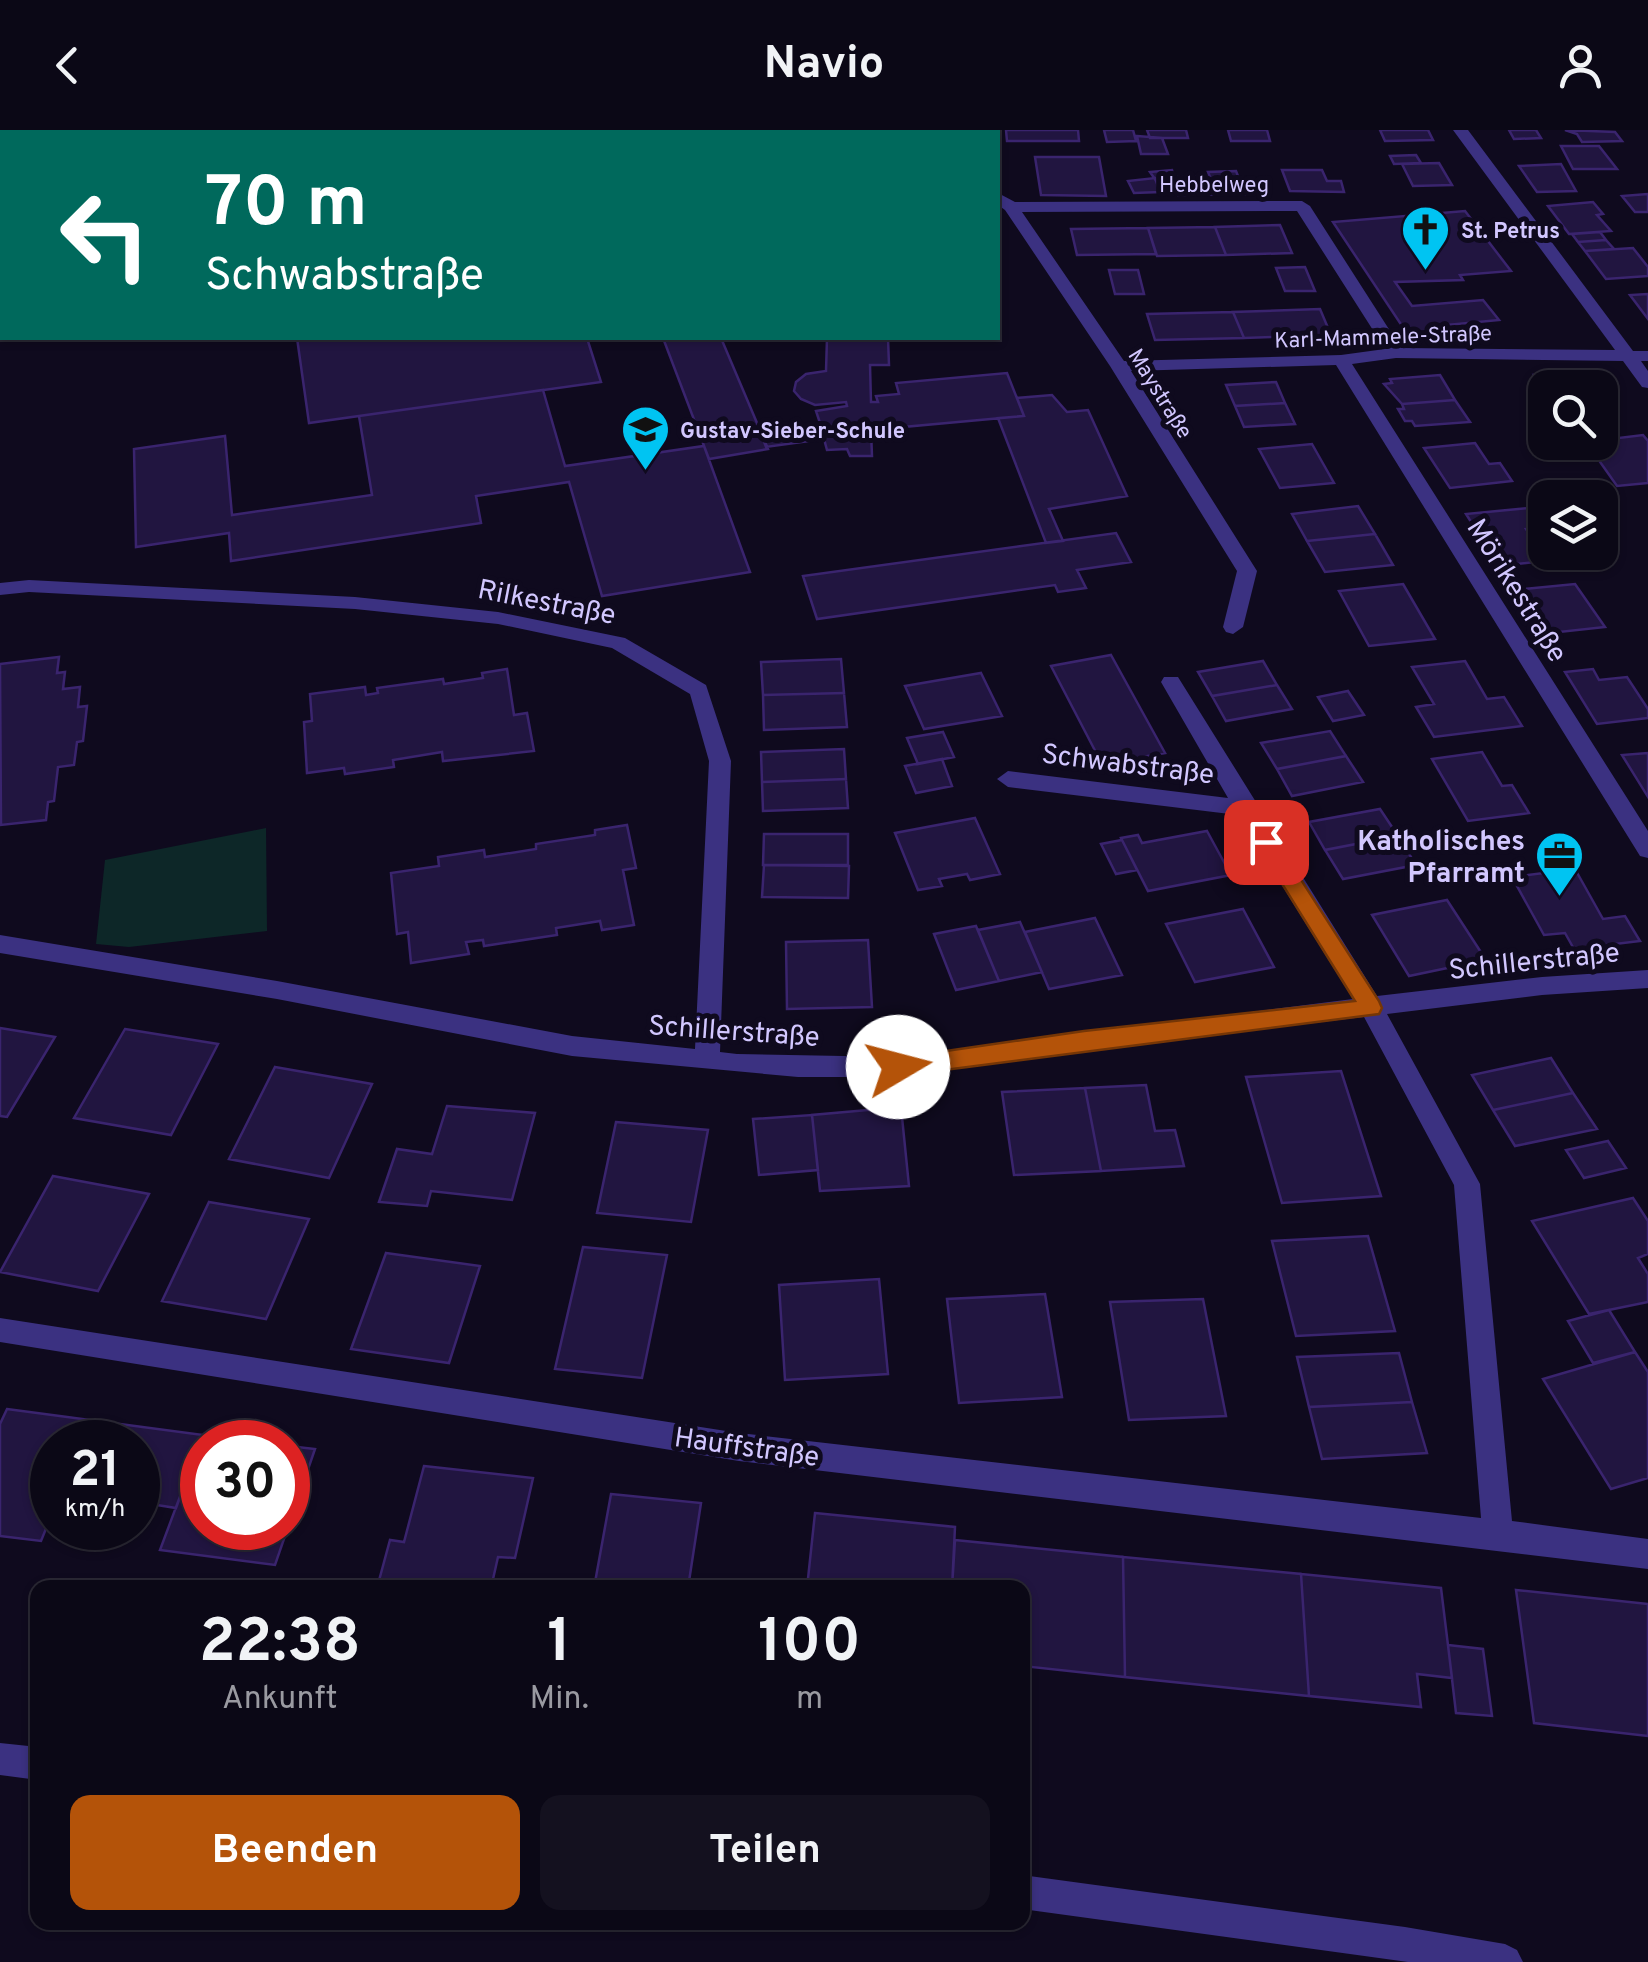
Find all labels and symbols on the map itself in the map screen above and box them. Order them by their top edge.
street label: Hebbelweg [1159,173,1269,200]
church icon: St. Petrus [1400,204,1452,272]
place label: St. Petrus [1461,219,1560,246]
street label: Karl-Mammele-Straße [1274,321,1492,356]
street label: Maystraße [1121,344,1197,444]
school or university icon: Gustav-Sieber-Schule [619,404,671,472]
place label: Gustav-Sieber-Schule [680,419,905,446]
street label: Mörikestraße [1457,513,1574,670]
street label: Rilkestraße [474,573,618,635]
street label: Schwabstraße [1039,738,1216,794]
pin [1224,800,1309,885]
place label: Katholisches Pfarramt [1357,825,1525,893]
office icon: Katholisches Pfarramt [1534,830,1586,898]
street label: Schillerstraße [1447,936,1622,990]
street label: Schillerstraße [647,1009,821,1057]
position arrow [846,1015,950,1119]
speed limit sign: 30 [180,1420,310,1550]
street label: Hauffstraße [672,1421,821,1477]

